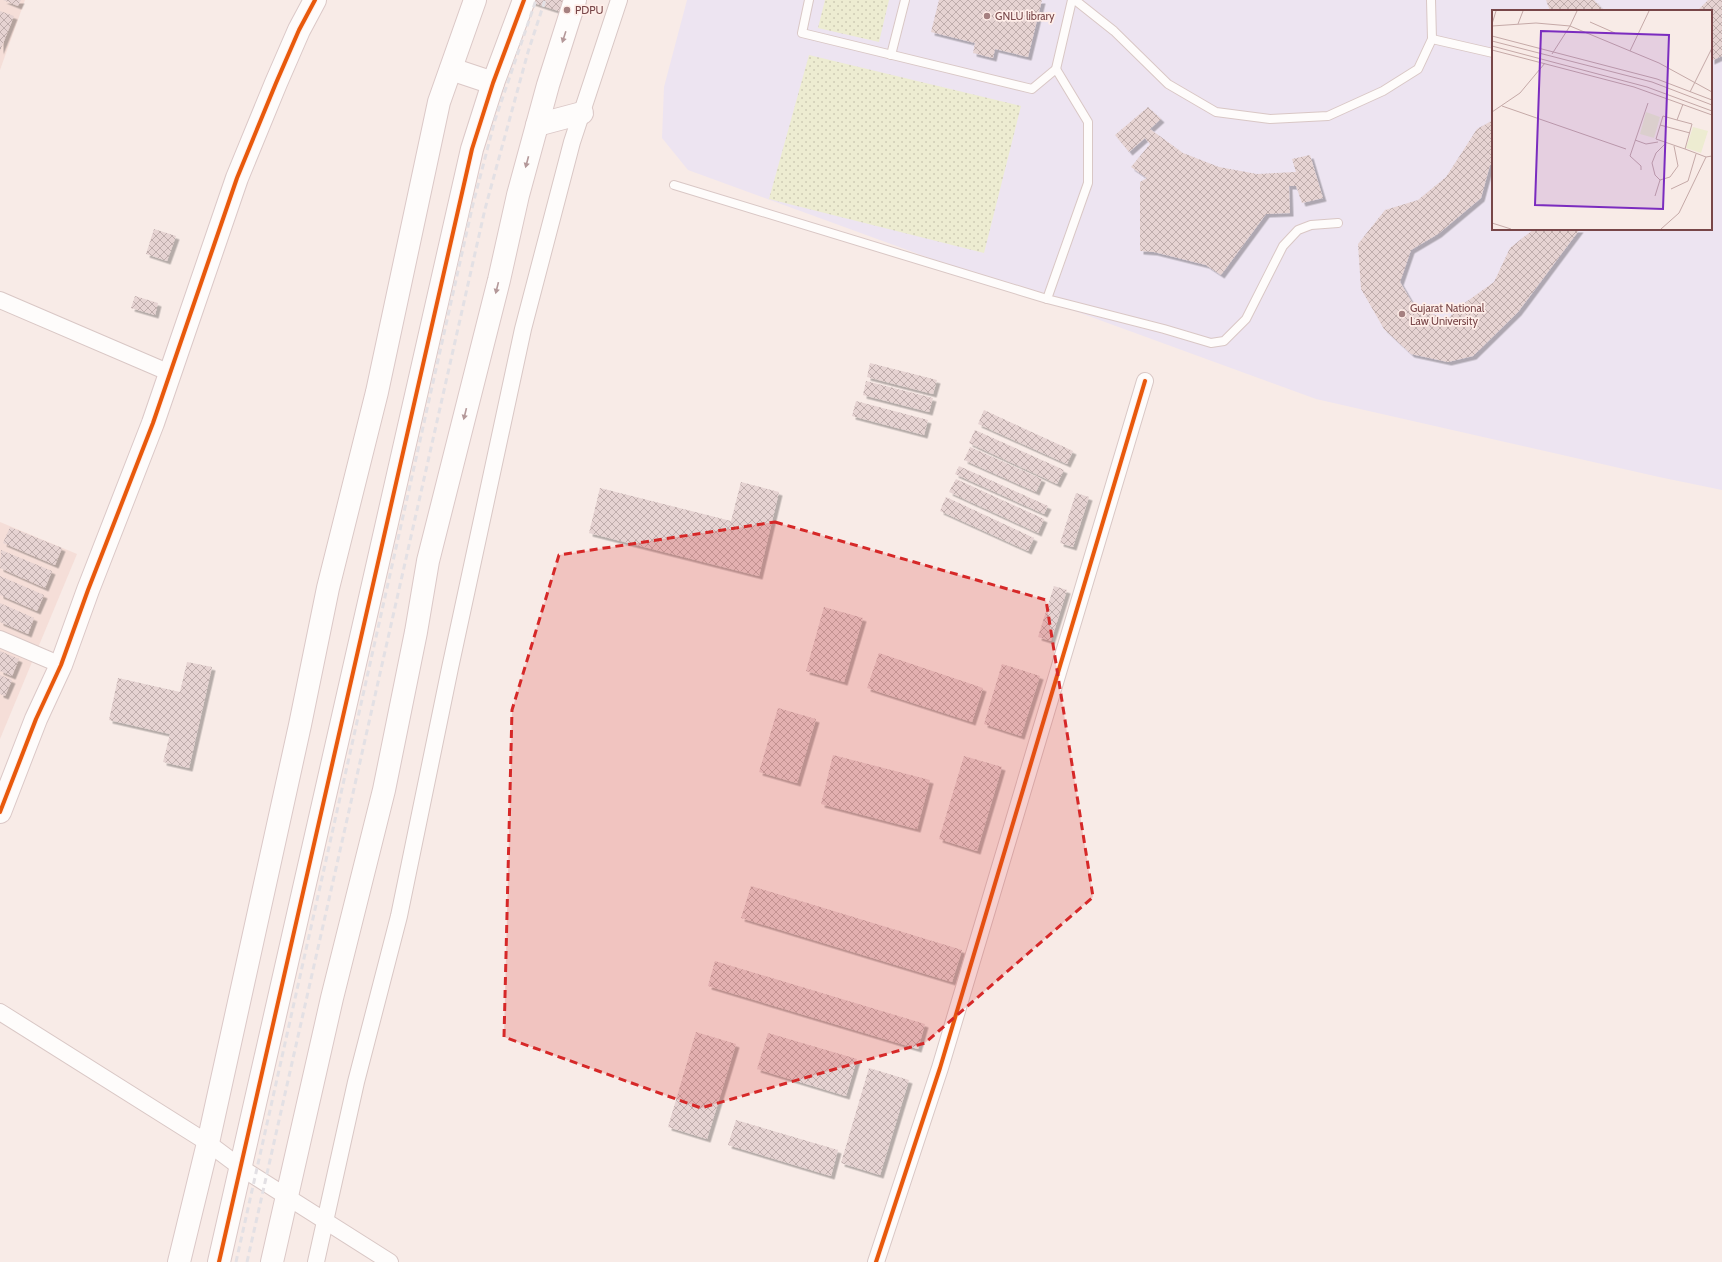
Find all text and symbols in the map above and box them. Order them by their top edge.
place label: PDPU [575,3,604,17]
marker: PDPU [562,5,572,15]
place label: GNLU library [995,9,1055,23]
inset map [1492,10,1712,230]
marker: GNLU library [982,11,992,21]
one-way arrow [560,31,566,43]
one-way arrow [524,156,530,168]
one-way arrow [494,283,500,295]
place label: Gujarat National Law University [1410,301,1485,328]
marker: Gujarat National Law University [1397,309,1407,319]
one-way arrow [462,409,468,421]

